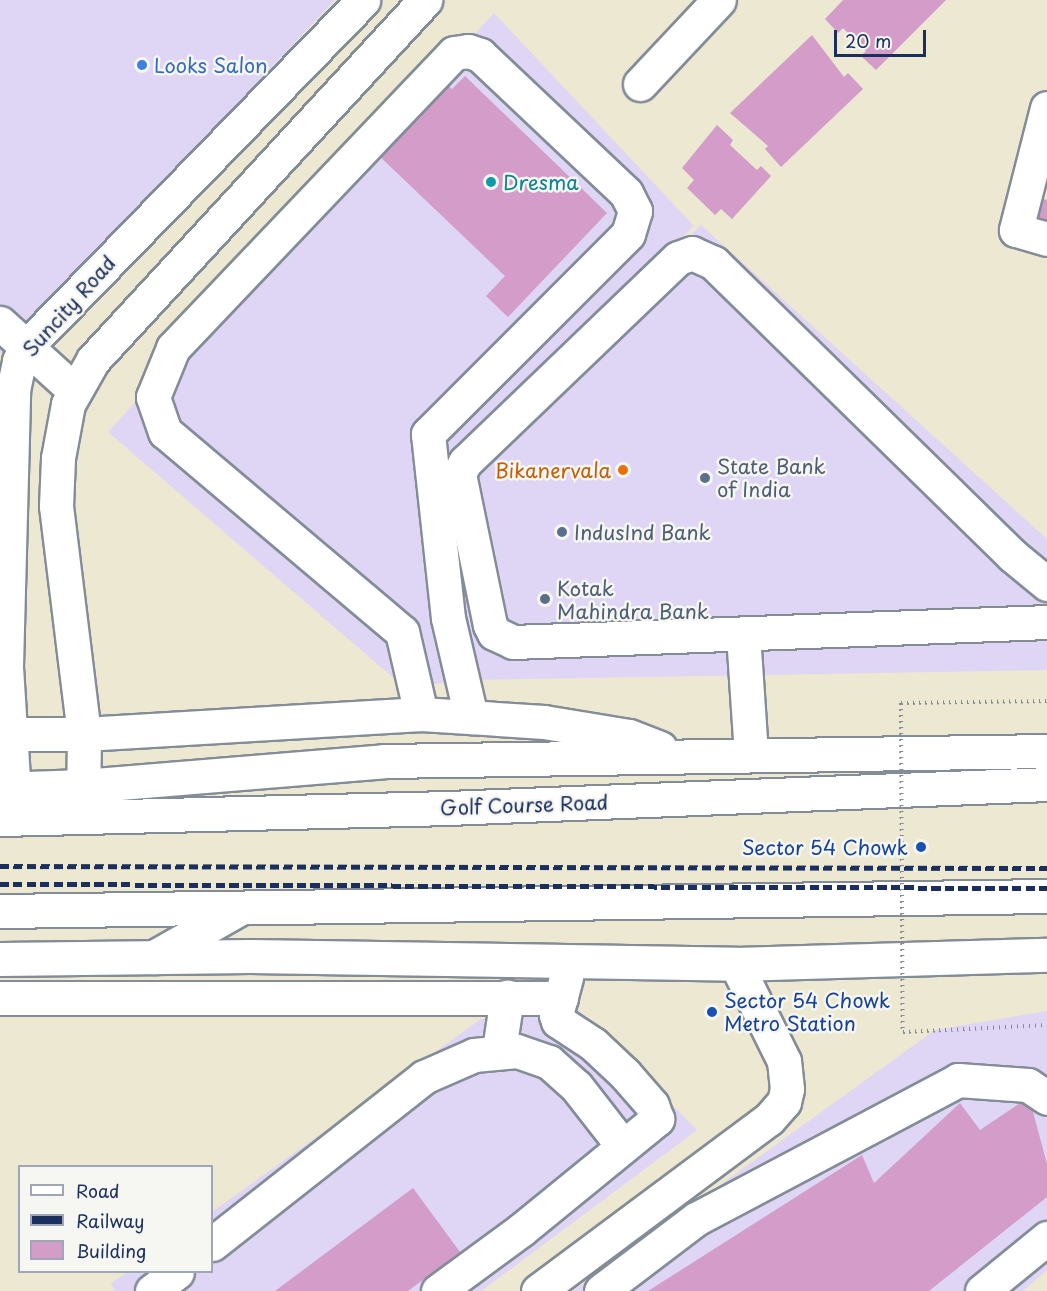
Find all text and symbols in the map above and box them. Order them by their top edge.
scale bar [837,18,928,56]
text: 20 m [845,27,891,54]
place label: Looks Salon [154,53,269,77]
marker: Looks Salon [135,58,149,72]
place label: Dresma [503,170,579,194]
marker: Dresma [484,175,498,189]
street label: Suncity Road [17,250,121,362]
place label: State Bank of India [717,454,825,501]
place label: Bikanervala [495,458,611,482]
marker: Bikanervala [616,463,630,477]
marker: State Bank of India [698,471,712,485]
place label: IndusInd Bank [574,520,712,544]
marker: IndusInd Bank [555,525,569,539]
place label: Kotak Mahindra Bank [557,576,708,623]
marker: Kotak Mahindra Bank [538,592,552,606]
street label: Golf Course Road [439,790,609,820]
place label: Sector 54 Chowk [741,835,908,859]
marker: Sector 54 Chowk [912,838,930,856]
place label: Sector 54 Chowk Metro Station [724,988,891,1035]
marker: Sector 54 Chowk Metro Station [705,1005,719,1019]
legend [18,1165,213,1273]
text: Road [76,1177,120,1204]
text: Railway [76,1207,144,1234]
text: Building [76,1237,146,1264]

